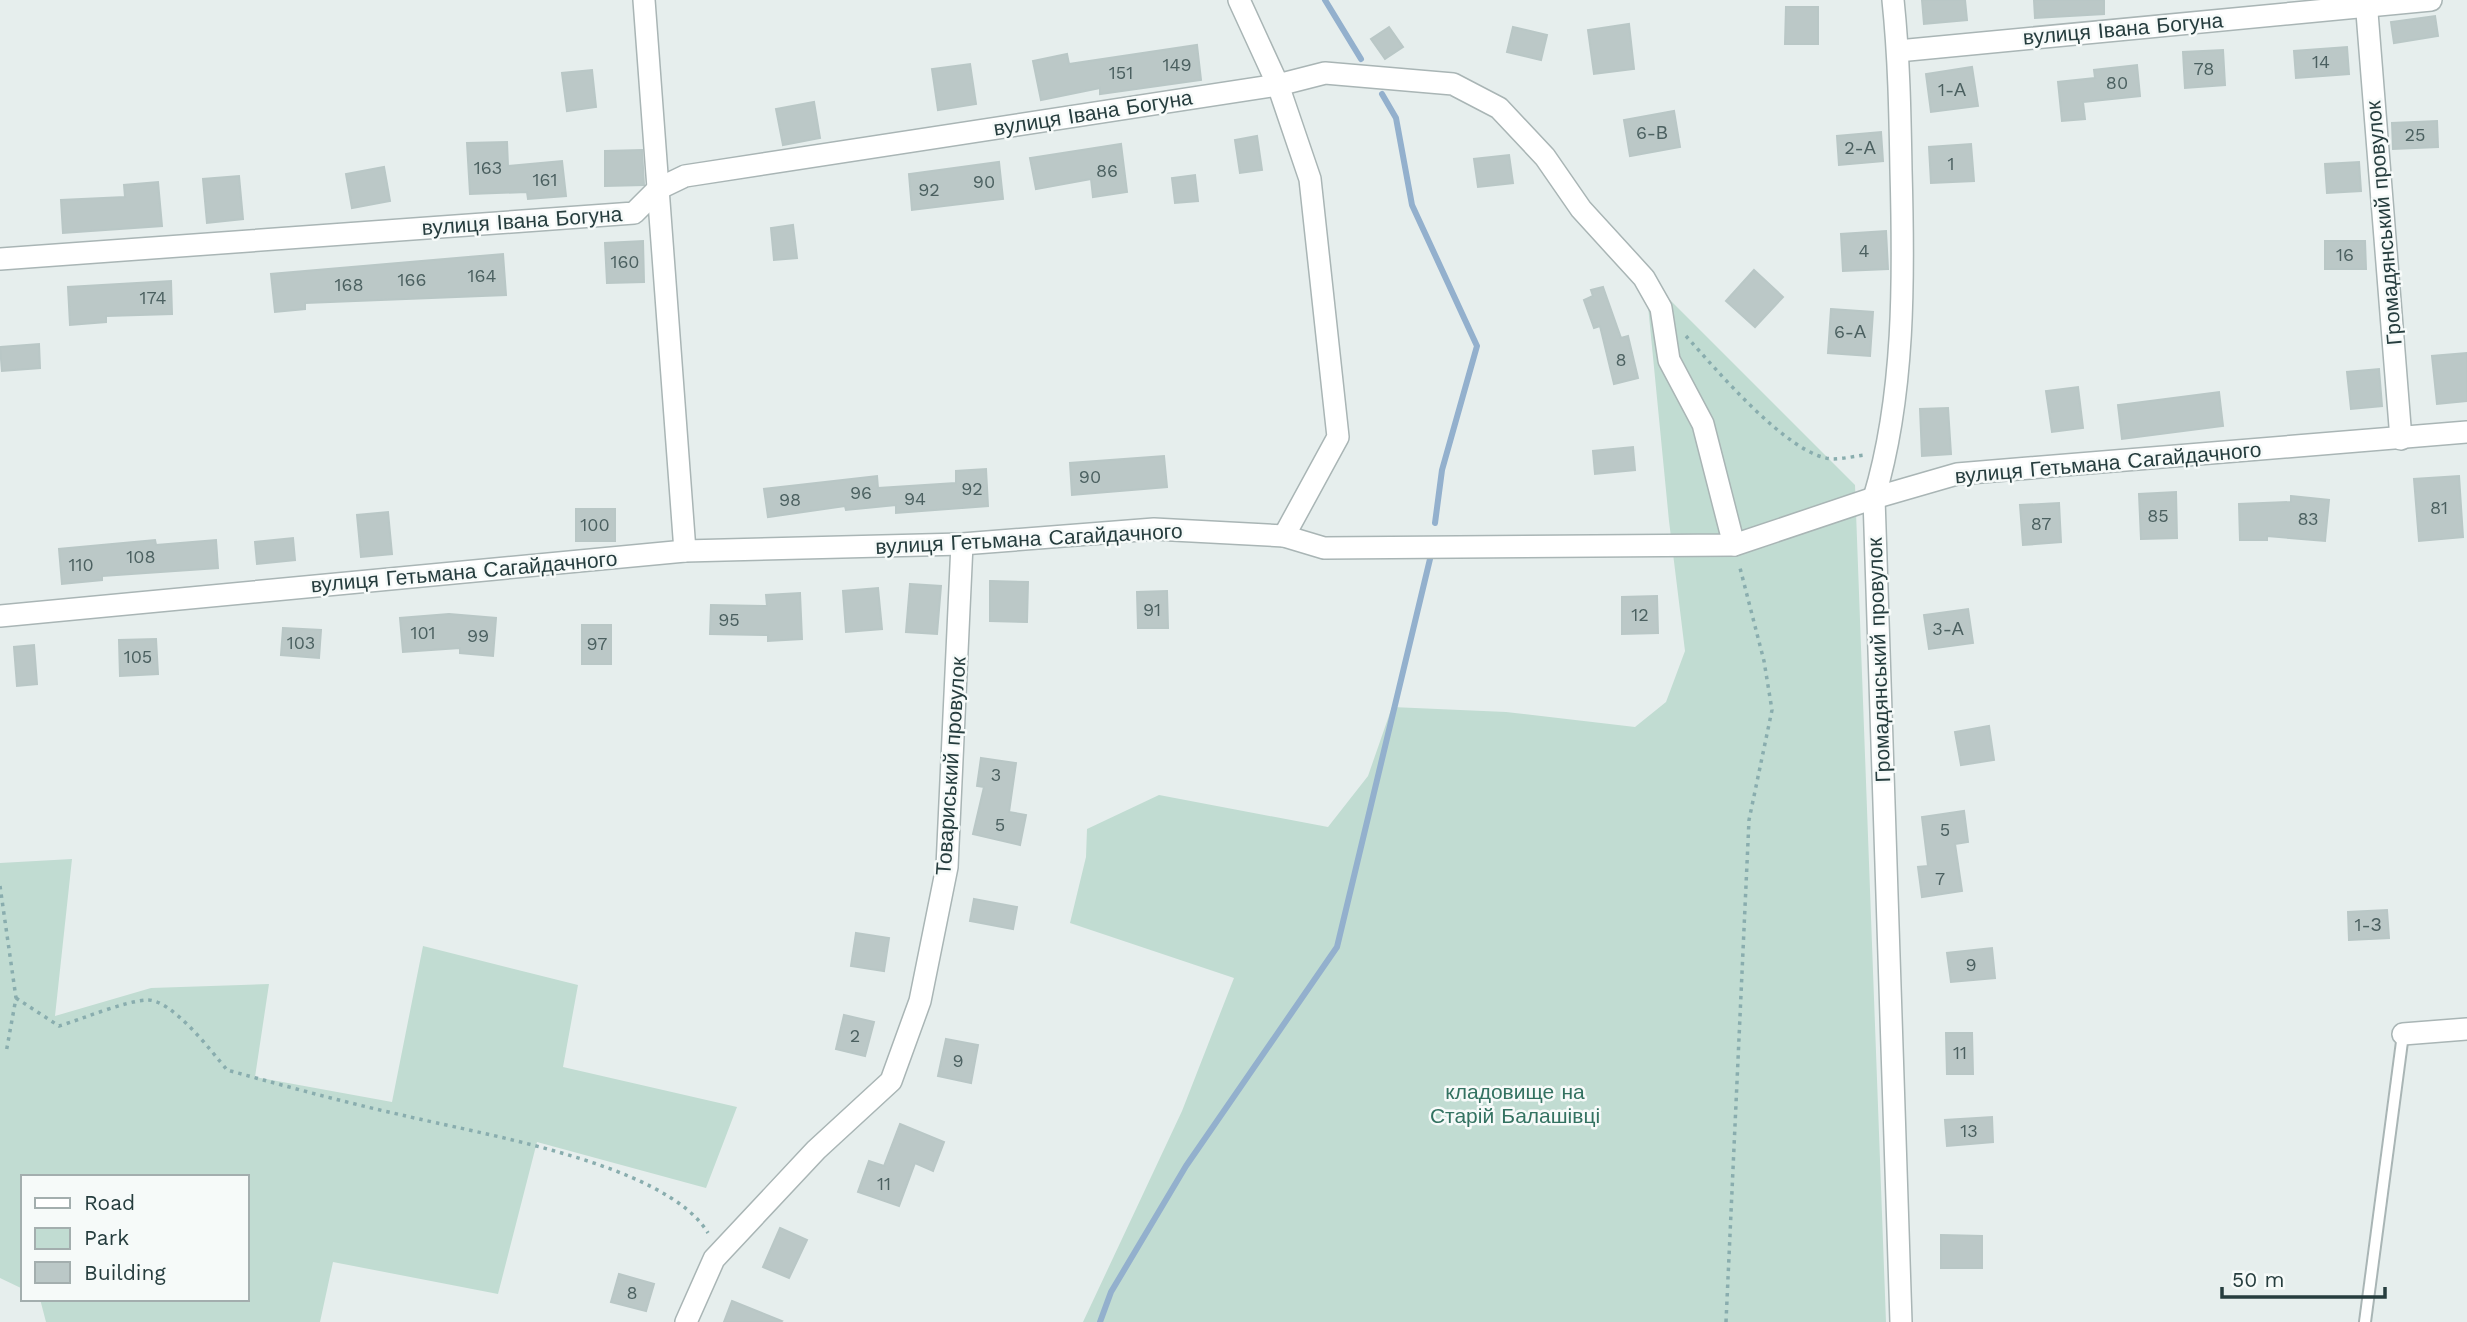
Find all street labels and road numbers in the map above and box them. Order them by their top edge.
street label: вулиця Івана Богуна [2022,7,2225,50]
street label: вулиця Івана Богуна [992,84,1194,141]
street label: Громадянський провулок [2360,99,2407,346]
street label: вулиця Івана Богуна [421,201,623,240]
street label: вулиця Гетьмана Сагайдачного [1954,437,2262,488]
street label: вулиця Гетьмана Сагайдачного [875,518,1183,559]
street label: Громадянський провулок [1862,536,1895,783]
street label: вулиця Гетьмана Сагайдачного [310,546,618,597]
street label: Товариський провулок [930,655,971,876]

